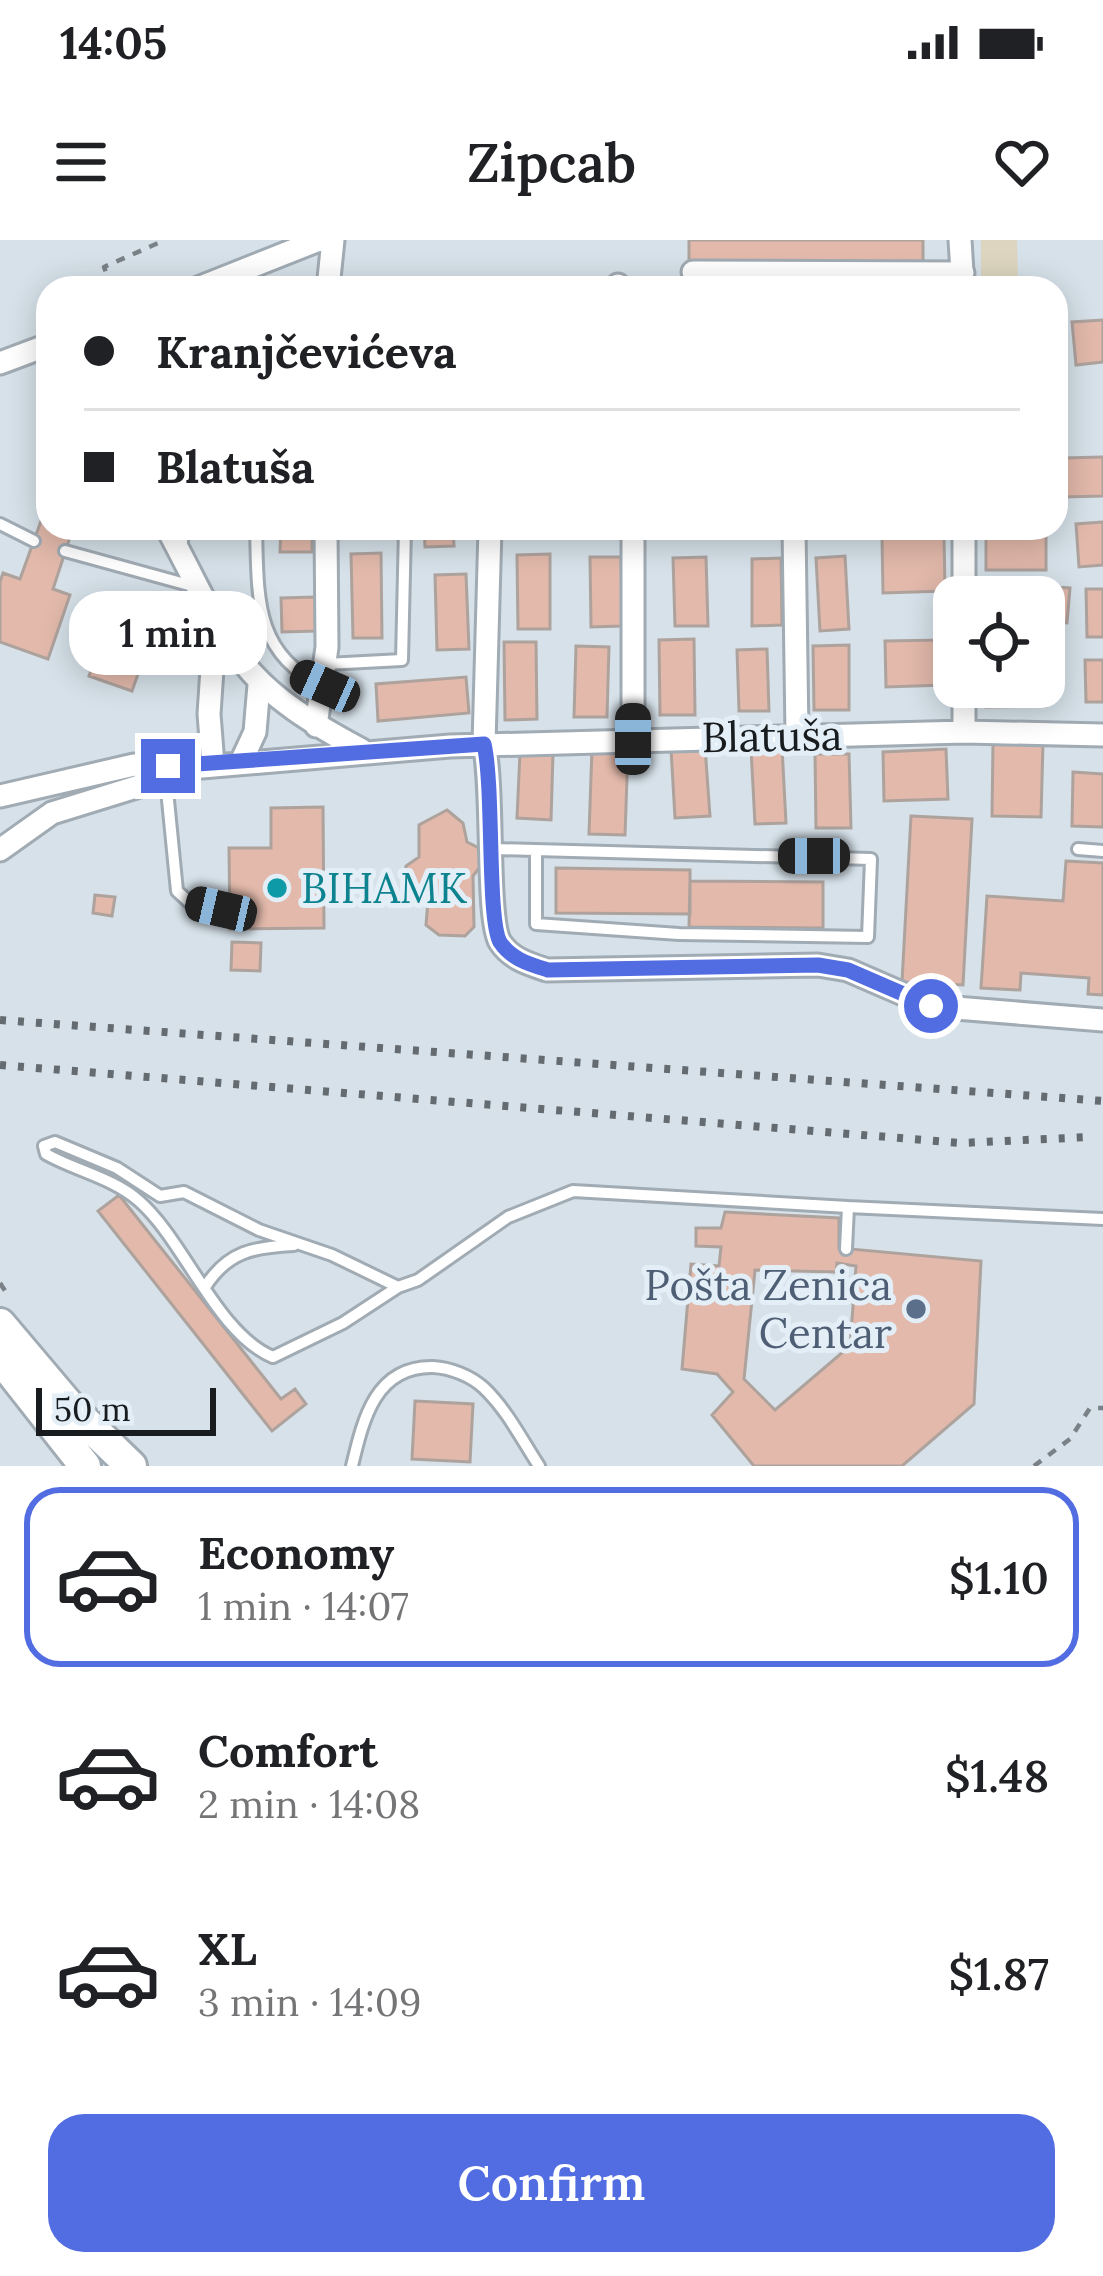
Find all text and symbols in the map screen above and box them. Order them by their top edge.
text: 14:05 [60,14,167,71]
text: Zipcab [467,128,636,197]
icon: menu [48,129,114,195]
icon: heart [989,129,1055,195]
text: Kranjčevićeva [156,323,457,380]
text: Blatuša [156,438,315,495]
map controls [933,576,1065,708]
button: locate [933,576,1065,708]
callout: 1 min [69,592,267,676]
text: 1 min [119,608,217,658]
car [285,655,365,717]
car [615,703,651,775]
street label: Blatuša [701,708,843,764]
route end [141,739,195,793]
car [778,838,850,874]
place label: BIHAMK [301,861,467,915]
marker: BIHAMK [264,875,290,901]
car [182,883,260,935]
route start [904,979,958,1033]
place label: Pošta Zenica Centar [644,1258,892,1360]
marker: Pošta Zenica Centar [903,1296,929,1322]
scale bar [36,1382,216,1435]
text: 50 m [54,1388,131,1430]
icon: car [54,1523,162,1631]
text: Economy [198,1524,394,1581]
text: $1.10 [949,1549,1049,1606]
text: 1 min · 14:07 [198,1581,409,1631]
icon: car [54,1721,162,1829]
text: Comfort [198,1722,378,1779]
text: $1.48 [945,1747,1049,1804]
text: 2 min · 14:08 [198,1779,420,1829]
icon: car [54,1919,162,2027]
text: XL [198,1920,257,1977]
text: $1.87 [949,1945,1049,2002]
text: 3 min · 14:09 [198,1977,422,2027]
button: Confirm [48,2114,1055,2252]

